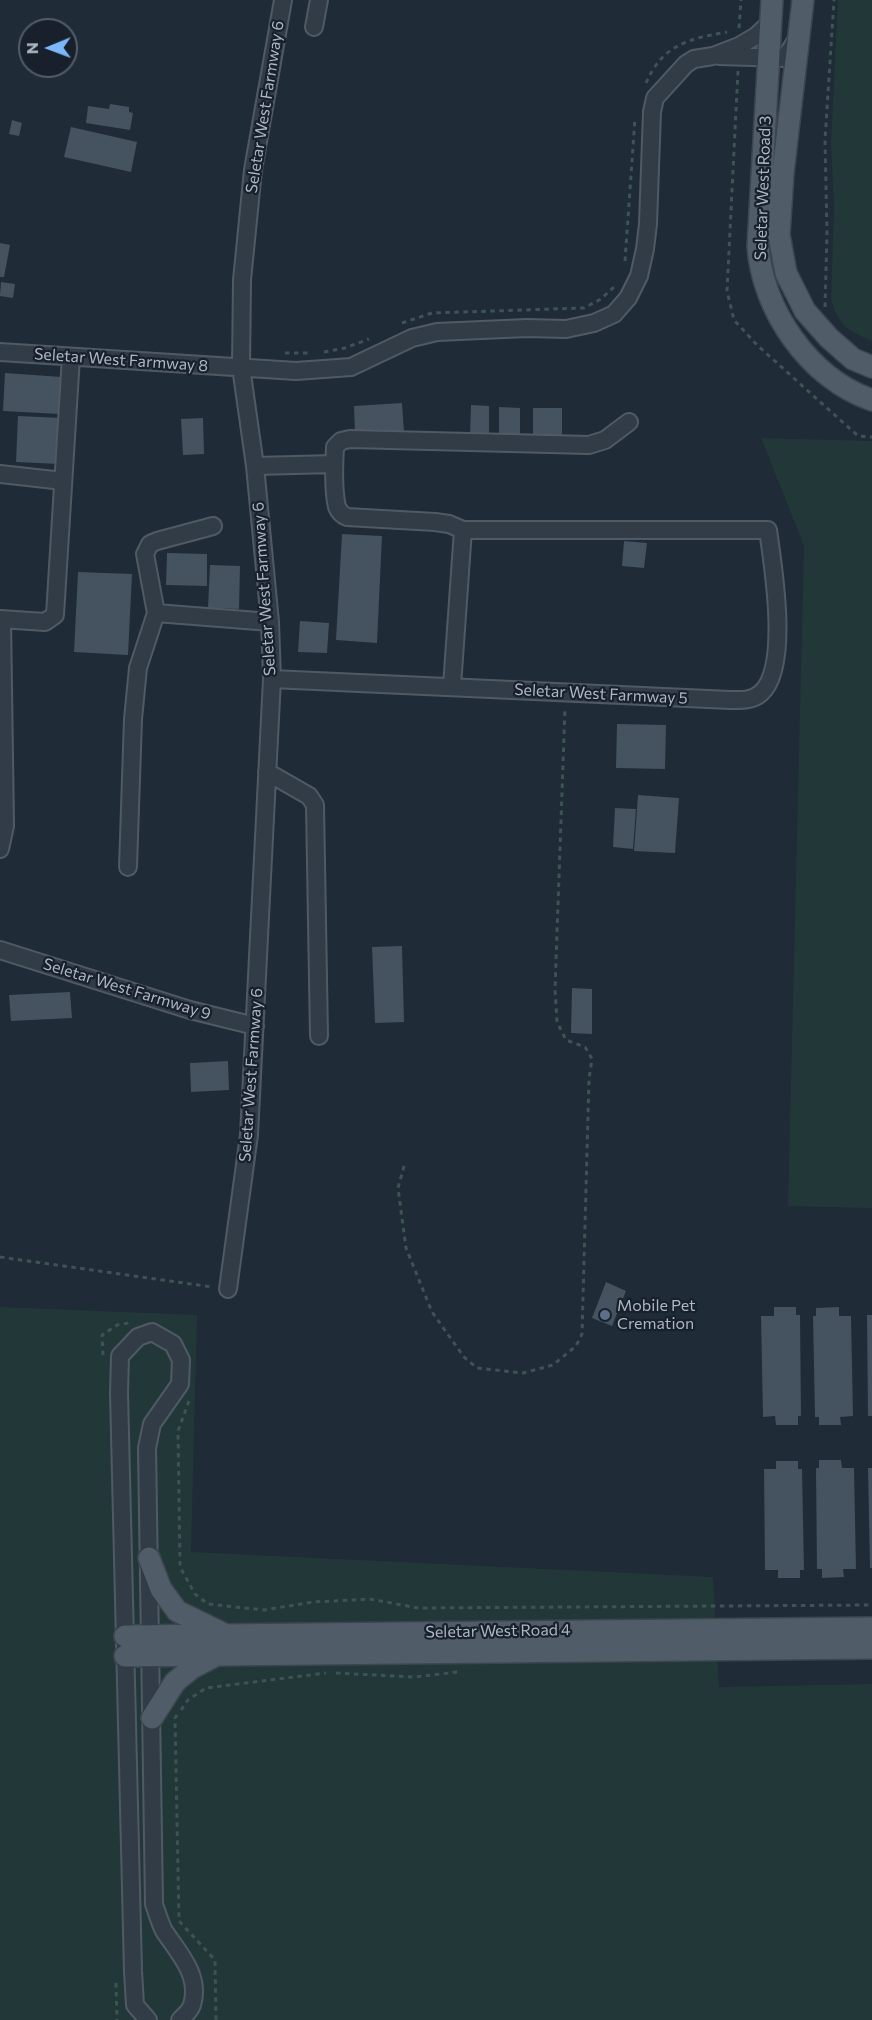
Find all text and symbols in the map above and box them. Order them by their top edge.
north arrow [18,18,78,78]
street label: Seletar West Farmway 6 [242,19,288,195]
text: N [22,42,41,54]
street label: Seletar West Road 3 [751,115,775,261]
street label: Seletar West Farmway 8 [33,344,209,376]
street label: Seletar West Farmway 6 [248,501,280,677]
street label: Seletar West Farmway 5 [514,680,688,708]
street label: Seletar West Farmway 9 [41,954,213,1024]
street label: Seletar West Farmway 6 [235,987,267,1163]
place label: Mobile Pet Cremation [617,1296,696,1334]
marker: Mobile Pet Cremation [598,1308,612,1322]
street label: Seletar West Road 4 [425,1620,571,1642]

